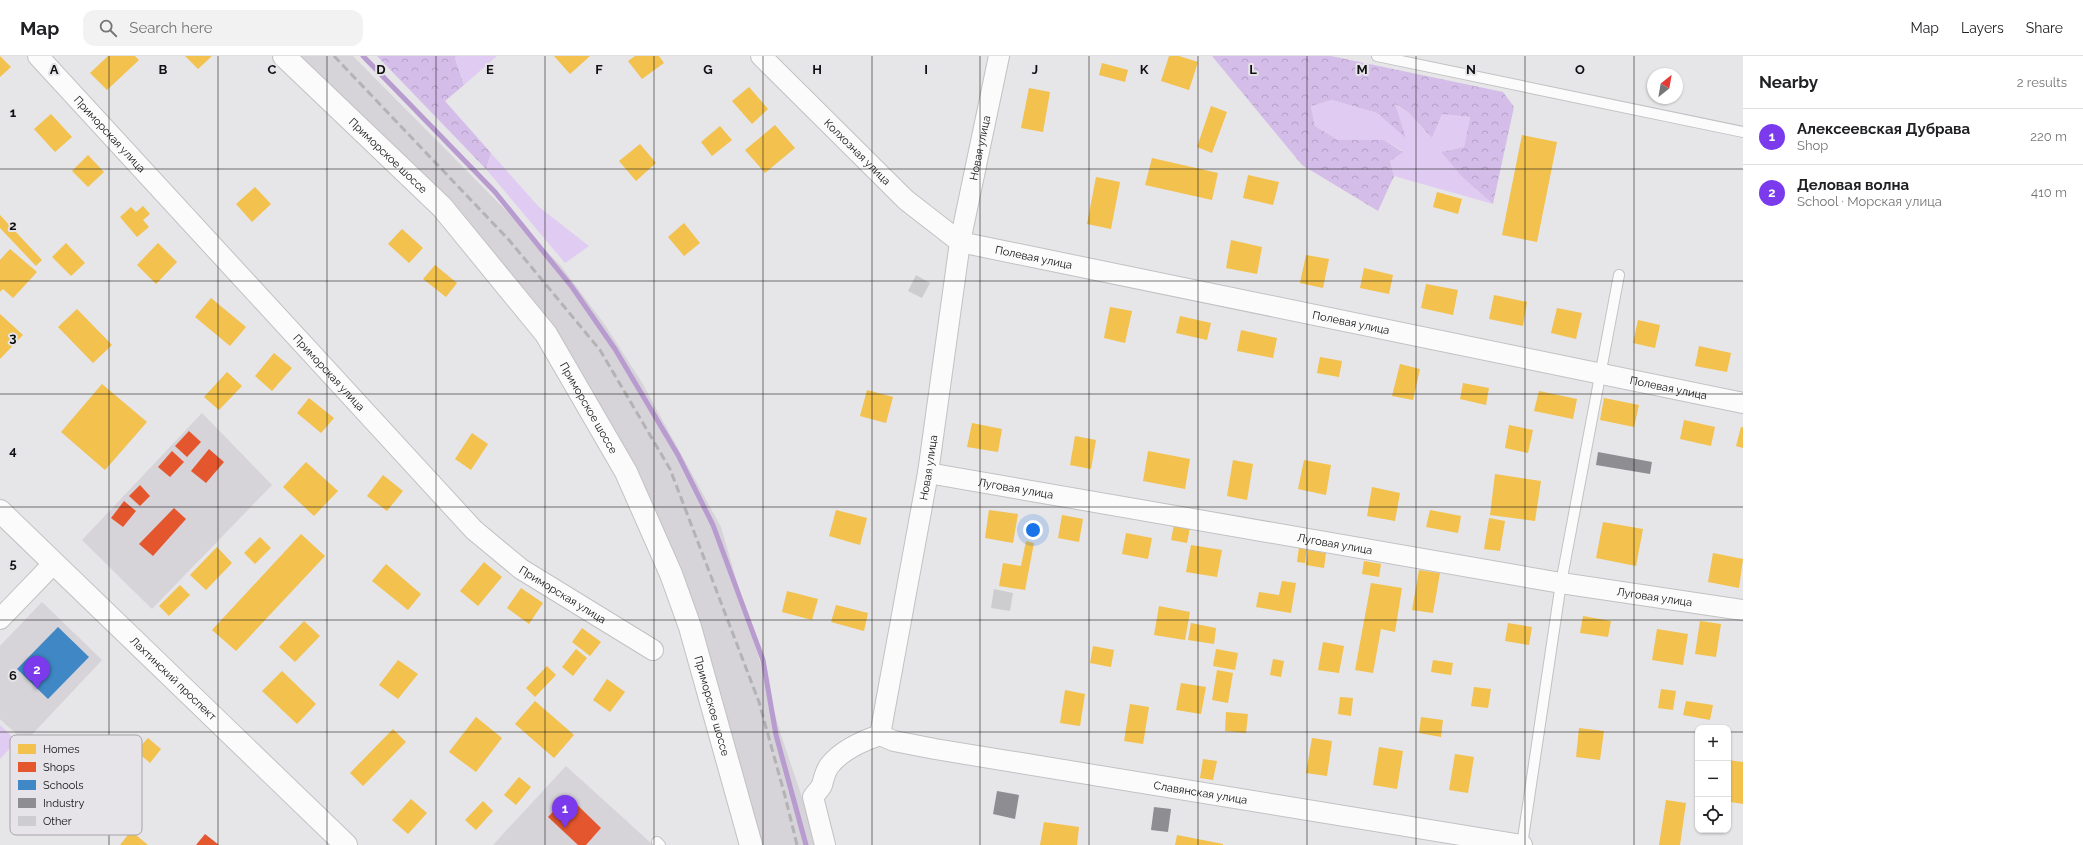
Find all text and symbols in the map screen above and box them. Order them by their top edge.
search box [83,10,363,46]
text: Map [20,17,59,39]
icon: search [97,17,119,39]
text: Search here [129,19,213,37]
text: Map [1911,20,1939,36]
text: Layers [1961,20,2004,36]
text: Share [2026,20,2063,36]
text: A [50,62,59,77]
text: B [159,62,168,77]
text: C [268,62,277,77]
text: D [376,62,386,77]
text: E [486,62,494,77]
text: F [595,62,603,77]
text: G [703,62,713,77]
text: H [812,62,822,77]
text: I [924,62,928,77]
text: J [1032,62,1038,77]
text: K [1140,62,1149,77]
text: L [1249,62,1257,77]
text: M [1356,62,1368,77]
text: N [1466,62,1476,77]
text: O [1575,62,1585,77]
north arrow [1647,68,1683,104]
text: Nearby [1759,72,1818,92]
text: 2 results [2017,75,2067,90]
street label: Приморская улица [71,93,148,175]
text: 1 [10,105,17,120]
street label: Новая улица [967,114,993,182]
street label: Приморское шоссе [346,115,430,197]
street label: Колхозная улица [821,116,893,188]
text: Алексеевская Дубрава [1797,120,1970,138]
text: 1 [1769,129,1775,144]
text: 220 m [2030,129,2067,144]
text: Shop [1797,138,1828,153]
text: Деловая волна [1797,176,1909,194]
text: 2 [1768,185,1776,200]
text: 410 m [2031,185,2067,200]
text: School · Морская улица [1797,194,1942,209]
text: 2 [9,218,17,233]
street label: Полевая улица [994,243,1073,272]
street label: Полевая улица [1311,309,1391,337]
text: 3 [9,330,17,345]
street label: Приморская улица [290,332,367,414]
street label: Приморское шоссе [557,360,620,456]
street label: Полевая улица [1629,374,1708,402]
street label: Новая улица [917,434,940,501]
text: 4 [9,443,17,458]
street label: Луговая улица [977,476,1054,502]
your location [1023,520,1043,540]
street label: Луговая улица [1296,531,1373,557]
text: 5 [9,556,17,571]
street label: Приморская улица [517,563,608,627]
street label: Луговая улица [1616,585,1693,609]
street label: Лахтинский проспект [127,634,219,724]
street label: Приморское шоссе [691,655,732,758]
pin: 2 [24,656,50,689]
text: 6 [9,668,17,683]
map controls [1695,725,1731,833]
button: + [1695,725,1731,761]
legend [10,735,142,835]
text: Homes [43,743,79,756]
text: Shops [43,761,75,774]
button: − [1695,761,1731,797]
text: Schools [43,779,84,792]
street label: Славянская улица [1152,779,1248,807]
pin: 1 [552,795,578,828]
text: Industry [43,797,84,810]
button: locate [1695,797,1731,833]
text: Other [43,815,72,828]

